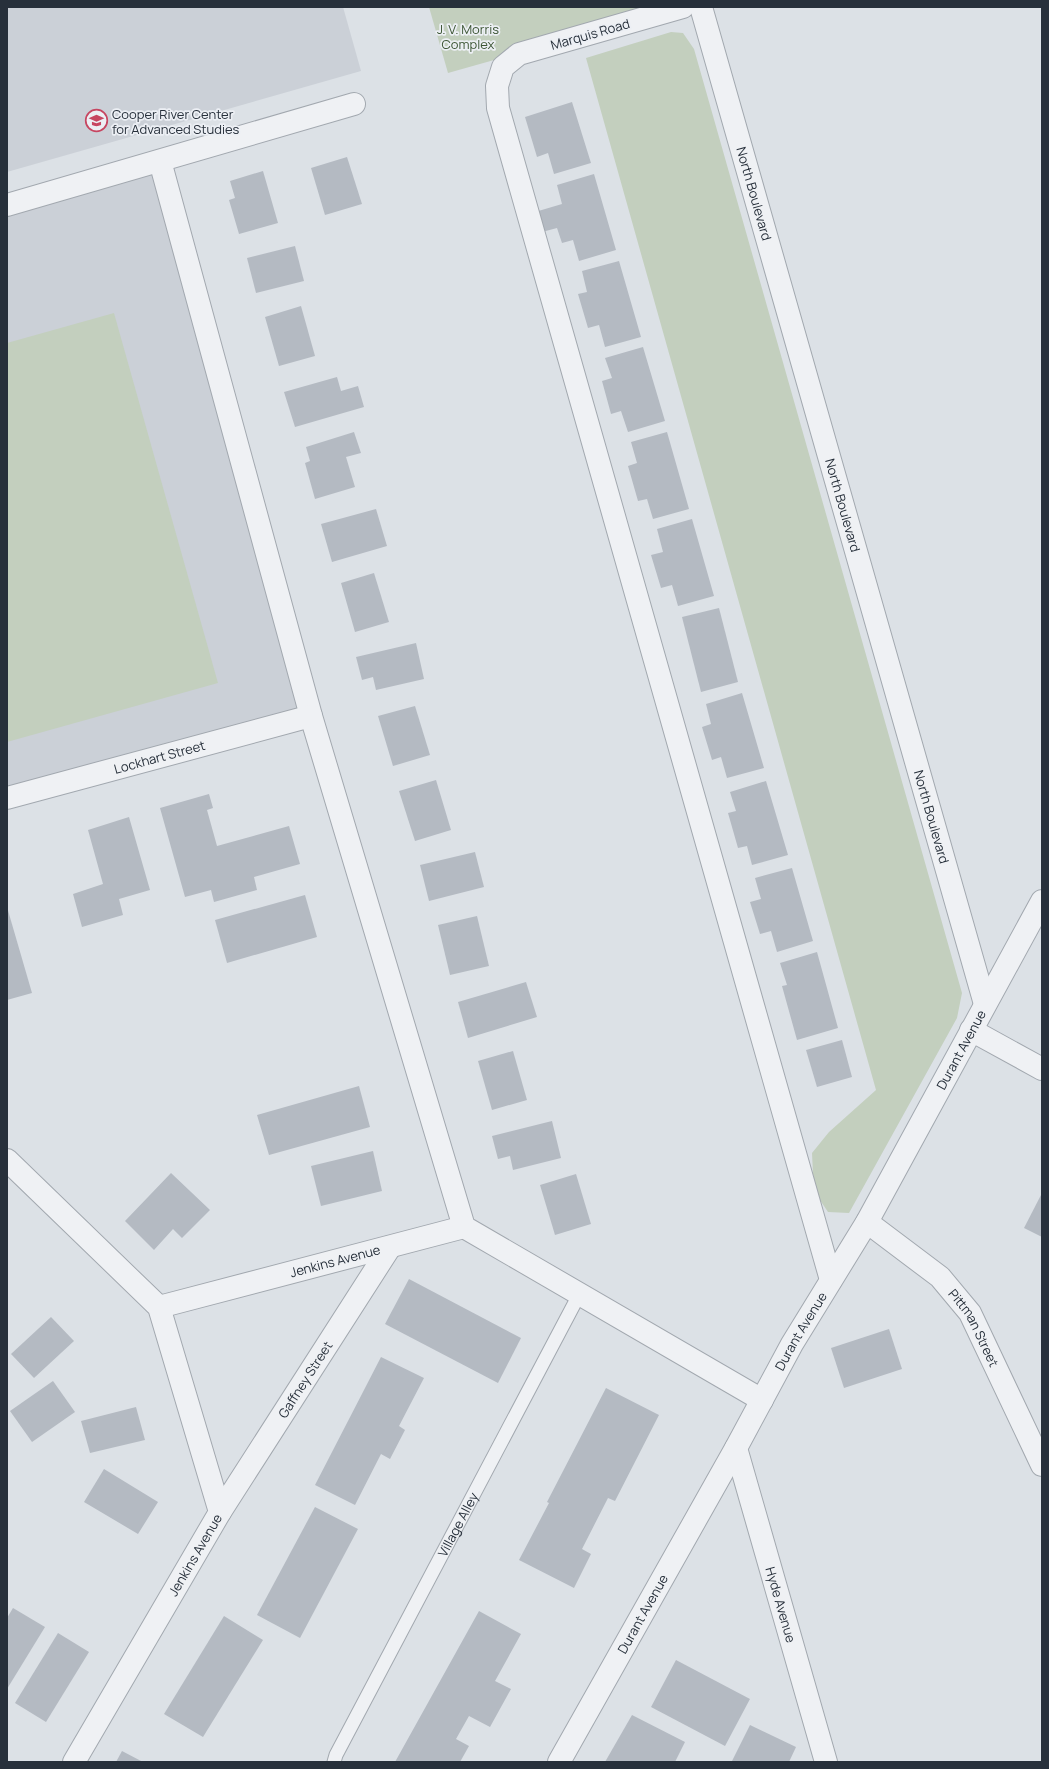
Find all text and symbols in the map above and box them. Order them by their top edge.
street label: Marquis Road [548,14,632,54]
park label: J. V. Morris Complex [437,20,499,53]
place label: Cooper River Center for Advanced Studies [112,105,240,138]
school or university icon: Cooper River Center for Advanced Studies [83,108,109,134]
street label: North Boulevard [732,145,776,242]
street label: North Boulevard [821,456,865,554]
street label: Lockhart Street [112,736,207,778]
street label: North Boulevard [910,768,954,866]
street label: Durant Avenue [932,1006,990,1093]
street label: Jenkins Avenue [288,1240,382,1281]
street label: Pittman Street [945,1285,1003,1370]
street label: Durant Avenue [770,1288,831,1374]
street label: Gaffney Street [274,1338,336,1421]
street label: Village Alley [433,1489,482,1560]
street label: Jenkins Avenue [164,1510,226,1599]
street label: Hyde Avenue [762,1565,800,1645]
street label: Durant Avenue [613,1571,672,1657]

